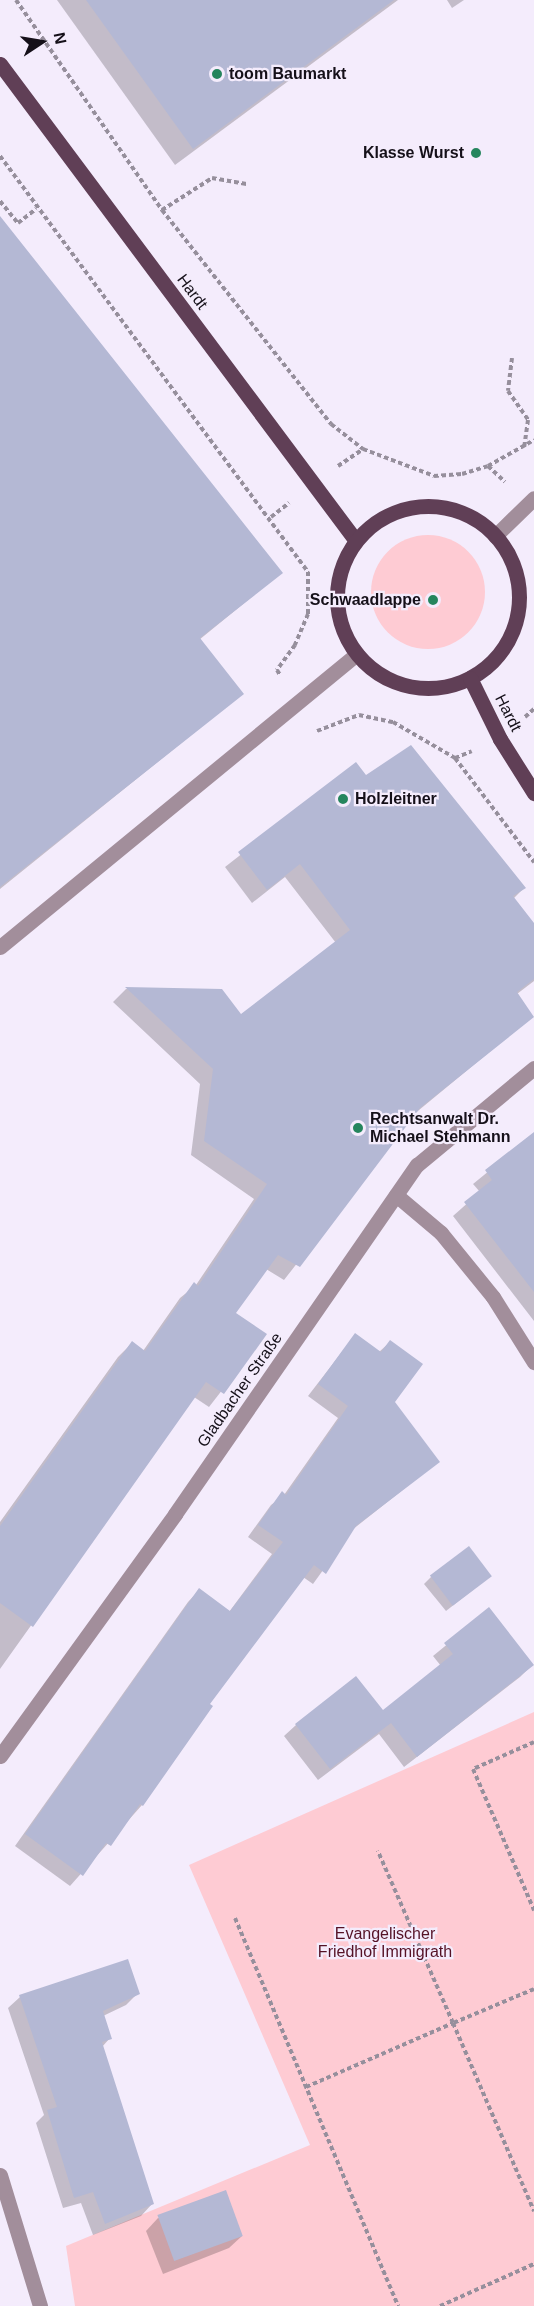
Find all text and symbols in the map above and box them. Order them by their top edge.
north arrow [12,12,72,72]
text: N [51,31,70,46]
place label: toom Baumarkt [229,64,346,84]
marker: toom Baumarkt [210,67,224,81]
place label: Klasse Wurst [363,143,464,163]
marker: Klasse Wurst [469,146,483,160]
street label: Hardt [173,271,211,313]
place label: Schwaadlappe [310,590,421,610]
marker: Schwaadlappe [426,593,440,607]
street label: Hardt [491,691,525,735]
place label: Holzleitner [355,789,437,809]
marker: Holzleitner [336,792,350,806]
place label: Rechtsanwalt Dr. Michael Stehmann [370,1109,510,1147]
marker: Rechtsanwalt Dr. Michael Stehmann [351,1121,365,1135]
street label: Gladbacher Straße [193,1329,287,1451]
park label: Evangelischer Friedhof Immigrath [318,1924,452,1962]

